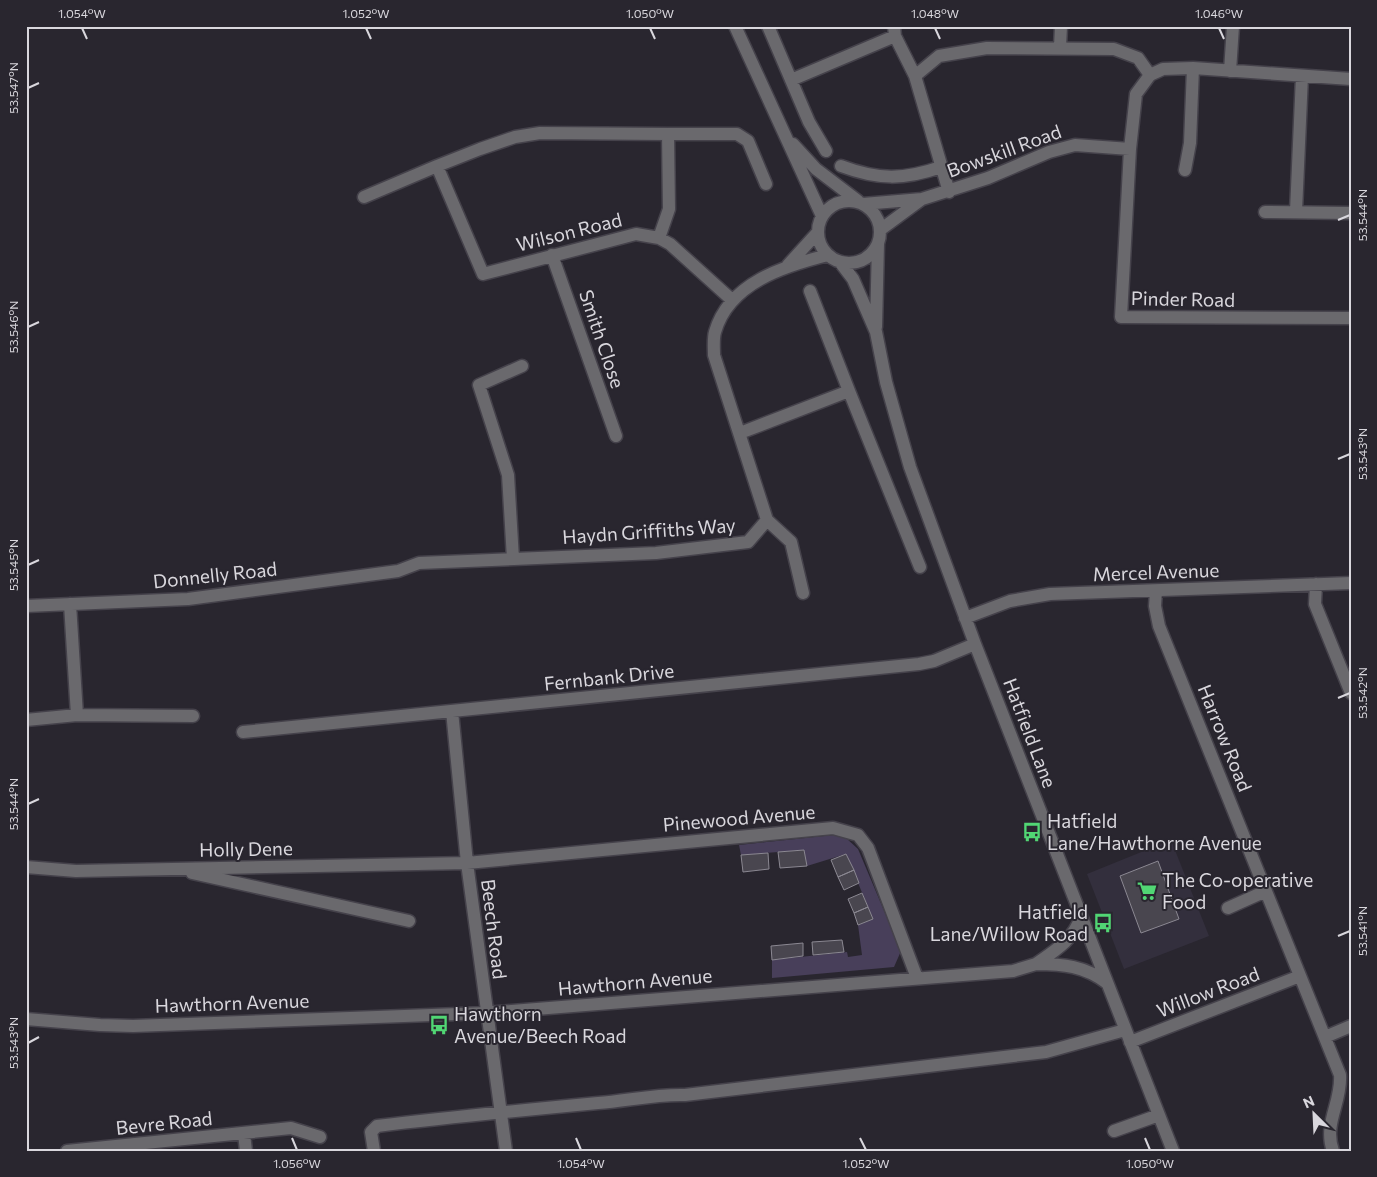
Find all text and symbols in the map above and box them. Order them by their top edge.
text: 1.054°W [58,6,106,20]
text: 1.052°W [342,6,390,20]
text: 1.050°W [626,6,674,20]
text: 1.048°W [911,6,959,20]
text: 1.046°W [1195,6,1243,20]
text: 53.547°N [6,62,20,114]
street label: Bowskill Road [944,119,1064,182]
text: 53.544°N [1355,189,1369,241]
street label: Wilson Road [514,207,624,256]
street label: Pinder Road [1131,286,1235,311]
street label: Smith Close [575,287,630,391]
text: 53.546°N [6,301,20,353]
text: 53.543°N [1355,428,1369,480]
street label: Haydn Griffiths Way [561,513,737,548]
text: 53.545°N [6,539,20,591]
street label: Donnelly Road [152,557,278,592]
street label: Mercel Avenue [1092,558,1220,585]
street label: Fernbank Drive [543,658,675,695]
text: 53.542°N [1355,667,1369,719]
street label: Hatfield Lane [999,675,1062,791]
street label: Harrow Road [1194,681,1257,795]
text: 53.544°N [6,778,20,830]
street label: Pinewood Avenue [662,799,816,836]
place label: Hatfield Lane/Hawthorne Avenue [1047,809,1262,854]
bus stop icon: Hatfield Lane/Hawthorne Avenue [1021,821,1043,843]
street label: Holly Dene [199,836,293,861]
place label: The Co-operative Food [1162,868,1313,913]
street label: Beech Road [477,878,512,980]
supermarket icon: The Co-operative Food [1136,880,1158,902]
place label: Hatfield Lane/Willow Road [930,900,1088,945]
text: 53.541°N [1355,906,1369,956]
bus stop icon: Hatfield Lane/Willow Road [1092,912,1114,934]
street label: Willow Road [1153,961,1262,1022]
street label: Hawthorn Avenue [557,963,713,1000]
street label: Hawthorn Avenue [154,988,310,1017]
place label: Hawthorn Avenue/Beech Road [454,1002,626,1047]
bus stop icon: Hawthorn Avenue/Beech Road [428,1014,450,1036]
text: 53.543°N [6,1017,20,1069]
north arrow [1290,1090,1340,1140]
text: N [1300,1092,1317,1112]
street label: Bevre Road [114,1106,213,1139]
text: 1.056°W [273,1156,321,1170]
text: 1.054°W [557,1156,605,1170]
text: 1.052°W [842,1156,890,1170]
text: 1.050°W [1126,1156,1174,1170]

